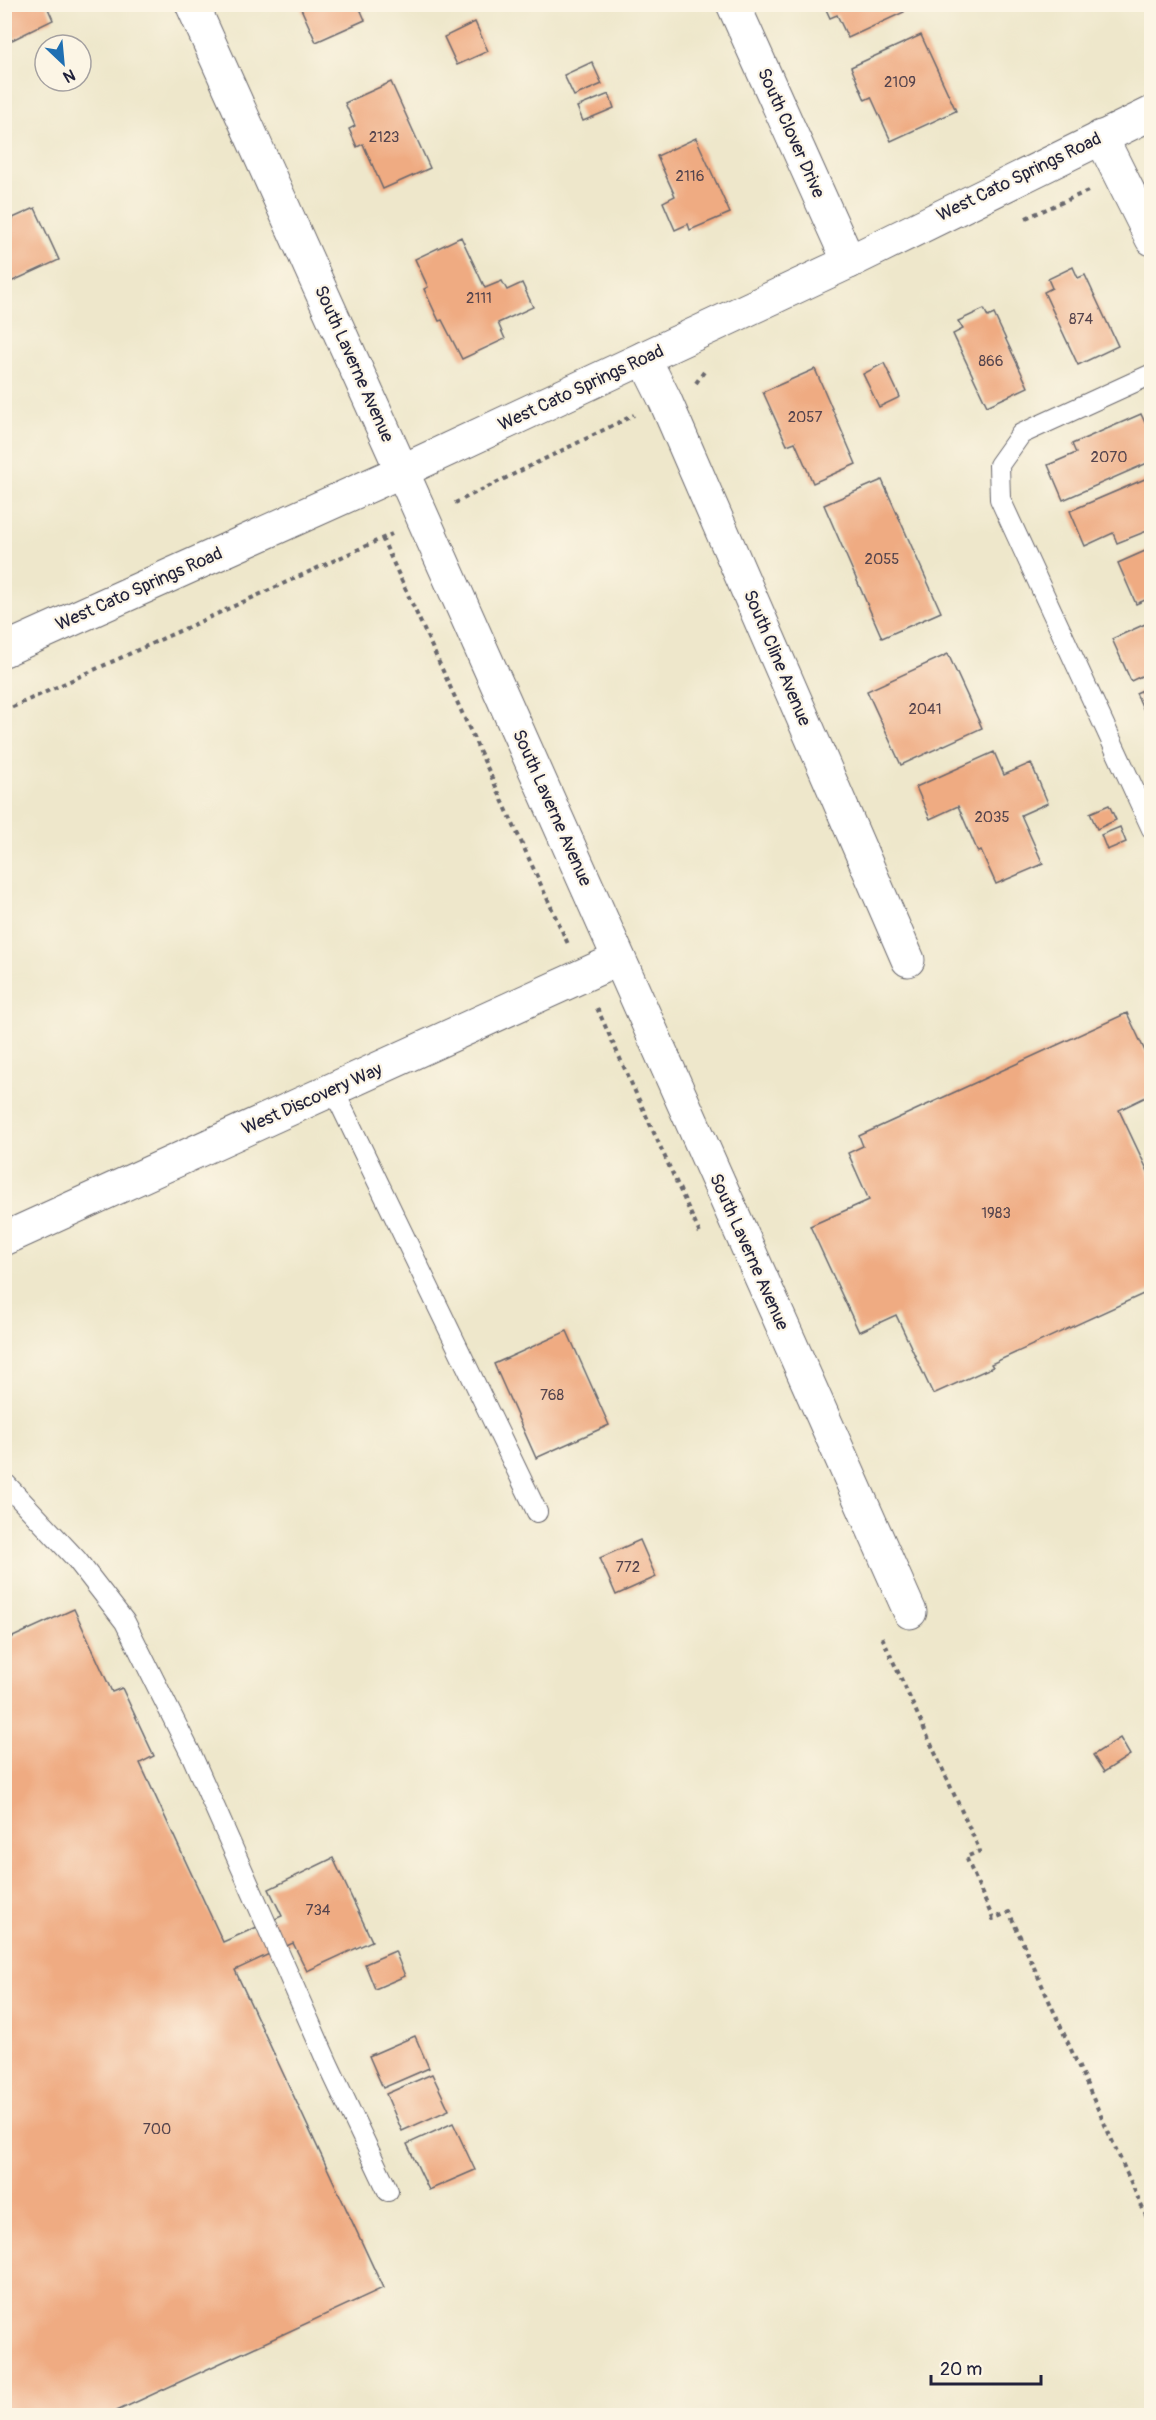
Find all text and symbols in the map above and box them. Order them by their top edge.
north arrow [33,33,93,93]
text: N [60,64,78,87]
street label: South Clover Drive [752,65,830,202]
house number: 2109 [884,73,916,92]
street label: West Cato Springs Road [933,127,1105,227]
house number: 2123 [369,128,399,147]
house number: 2116 [676,167,704,186]
street label: South Laverne Avenue [309,282,399,446]
house number: 2111 [466,289,492,308]
house number: 874 [1069,310,1093,329]
street label: West Cato Springs Road [495,340,667,436]
house number: 866 [978,352,1004,371]
house number: 2057 [788,408,822,427]
house number: 2070 [1091,448,1127,467]
street label: West Cato Springs Road [52,542,226,636]
house number: 2055 [865,550,899,569]
street label: South Cline Avenue [738,587,816,730]
house number: 2041 [908,700,942,719]
street label: South Laverne Avenue [507,726,597,890]
house number: 2035 [974,808,1010,827]
street label: West Discovery Way [238,1058,386,1140]
street label: South Laverne Avenue [704,1170,794,1334]
house number: 1983 [981,1204,1011,1223]
house number: 768 [540,1386,565,1405]
house number: 772 [616,1558,640,1577]
house number: 734 [305,1901,331,1920]
house number: 700 [143,2120,171,2139]
scale bar [931,2348,1040,2386]
text: 20 m [940,2358,982,2381]

